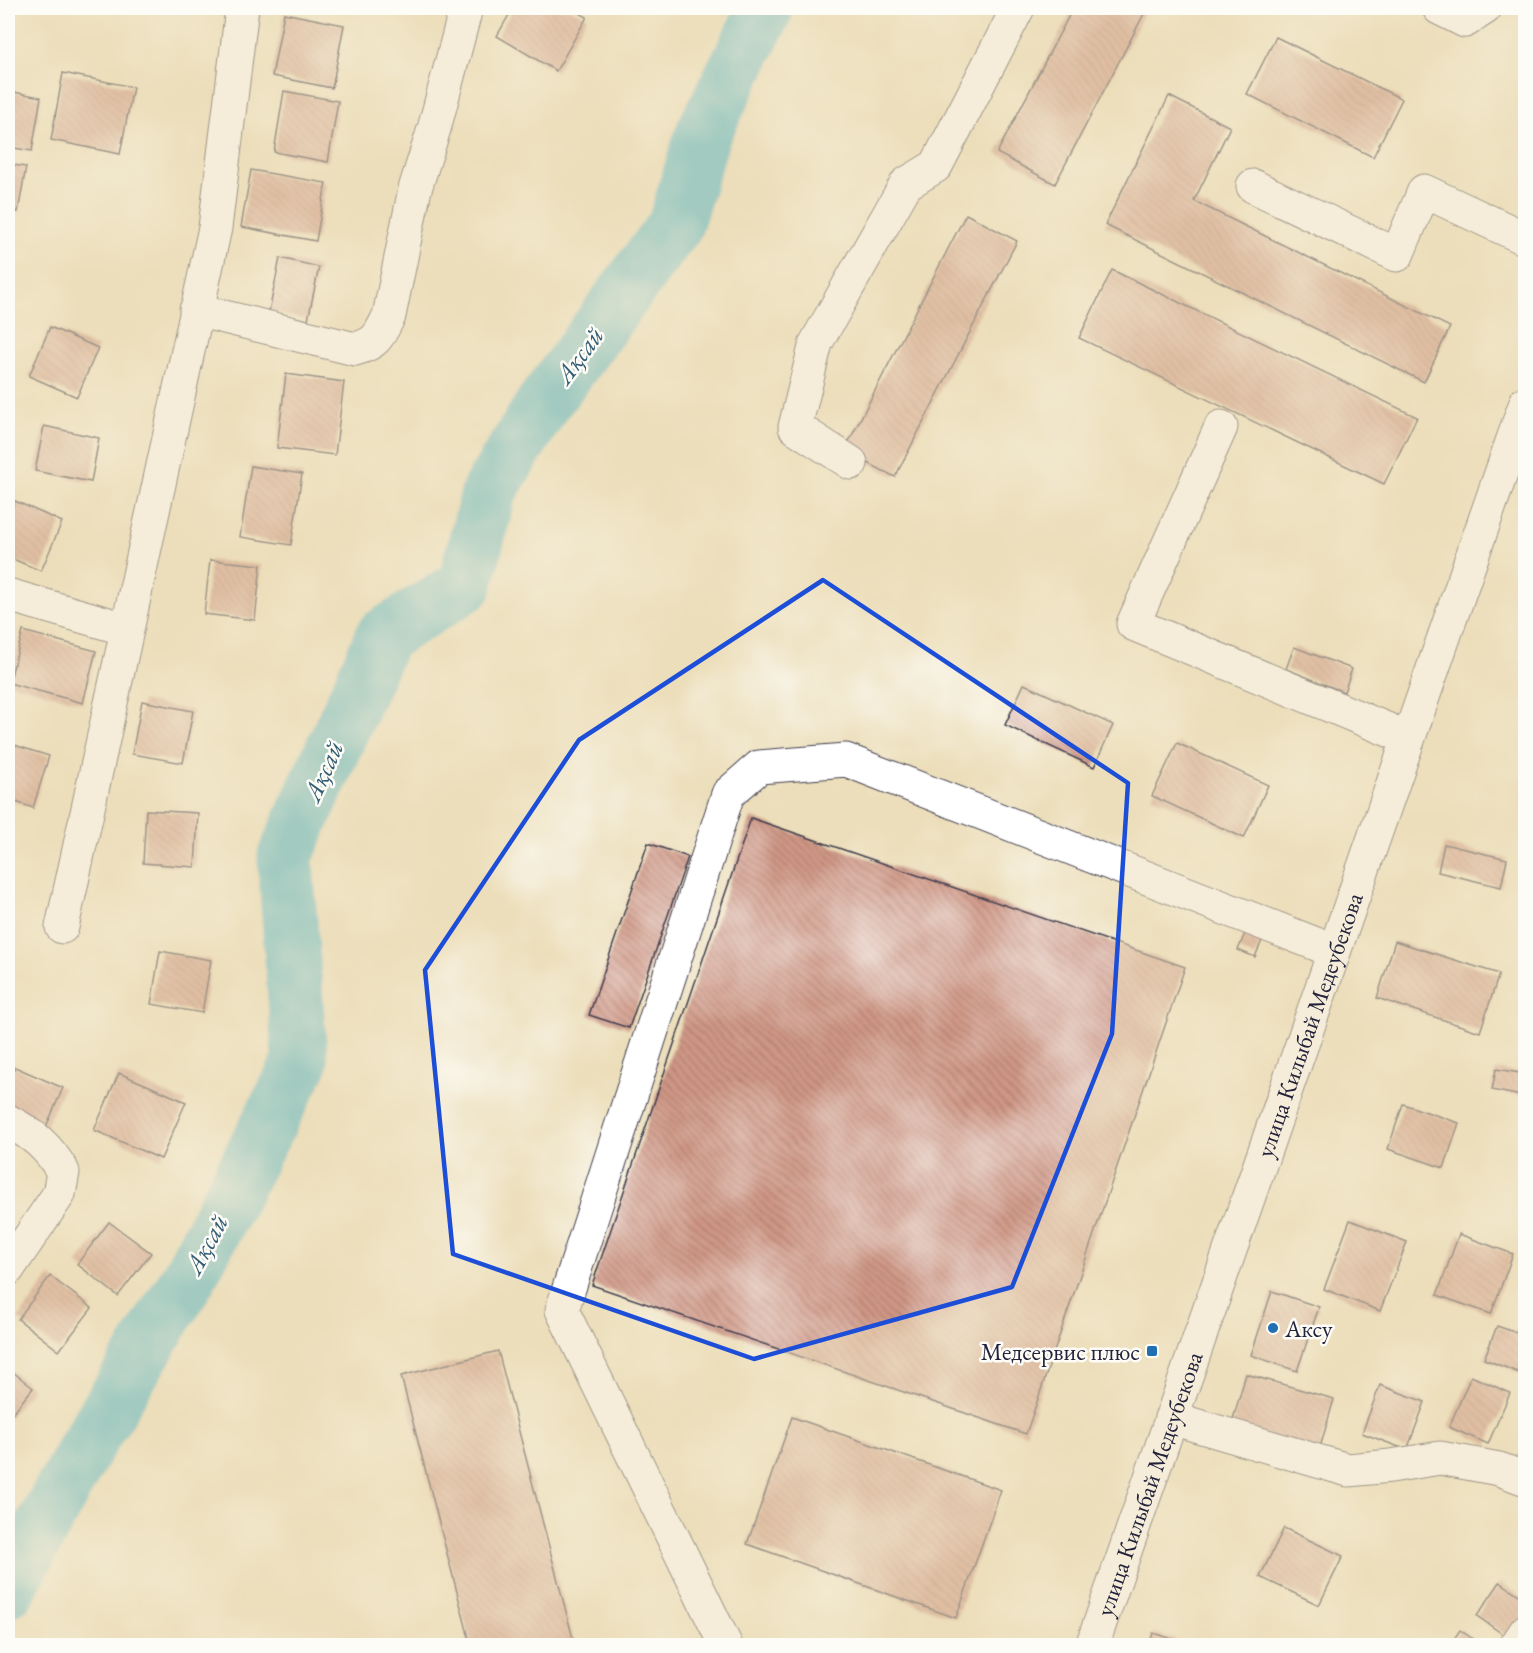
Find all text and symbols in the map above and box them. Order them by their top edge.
water label: Ақсай [546,320,611,392]
water label: Ақсай [294,735,351,808]
street label: улица Килыбай Медеубекова [1248,888,1369,1161]
water label: Ақсай [175,1208,236,1281]
place label: Аксу [1284,1313,1333,1344]
marker: Аксу [1266,1321,1280,1335]
place label: Медсервис плюс [981,1336,1140,1367]
marker: Медсервис плюс [1145,1344,1159,1358]
street label: улица Килыбай Медеубекова [1088,1347,1209,1620]

